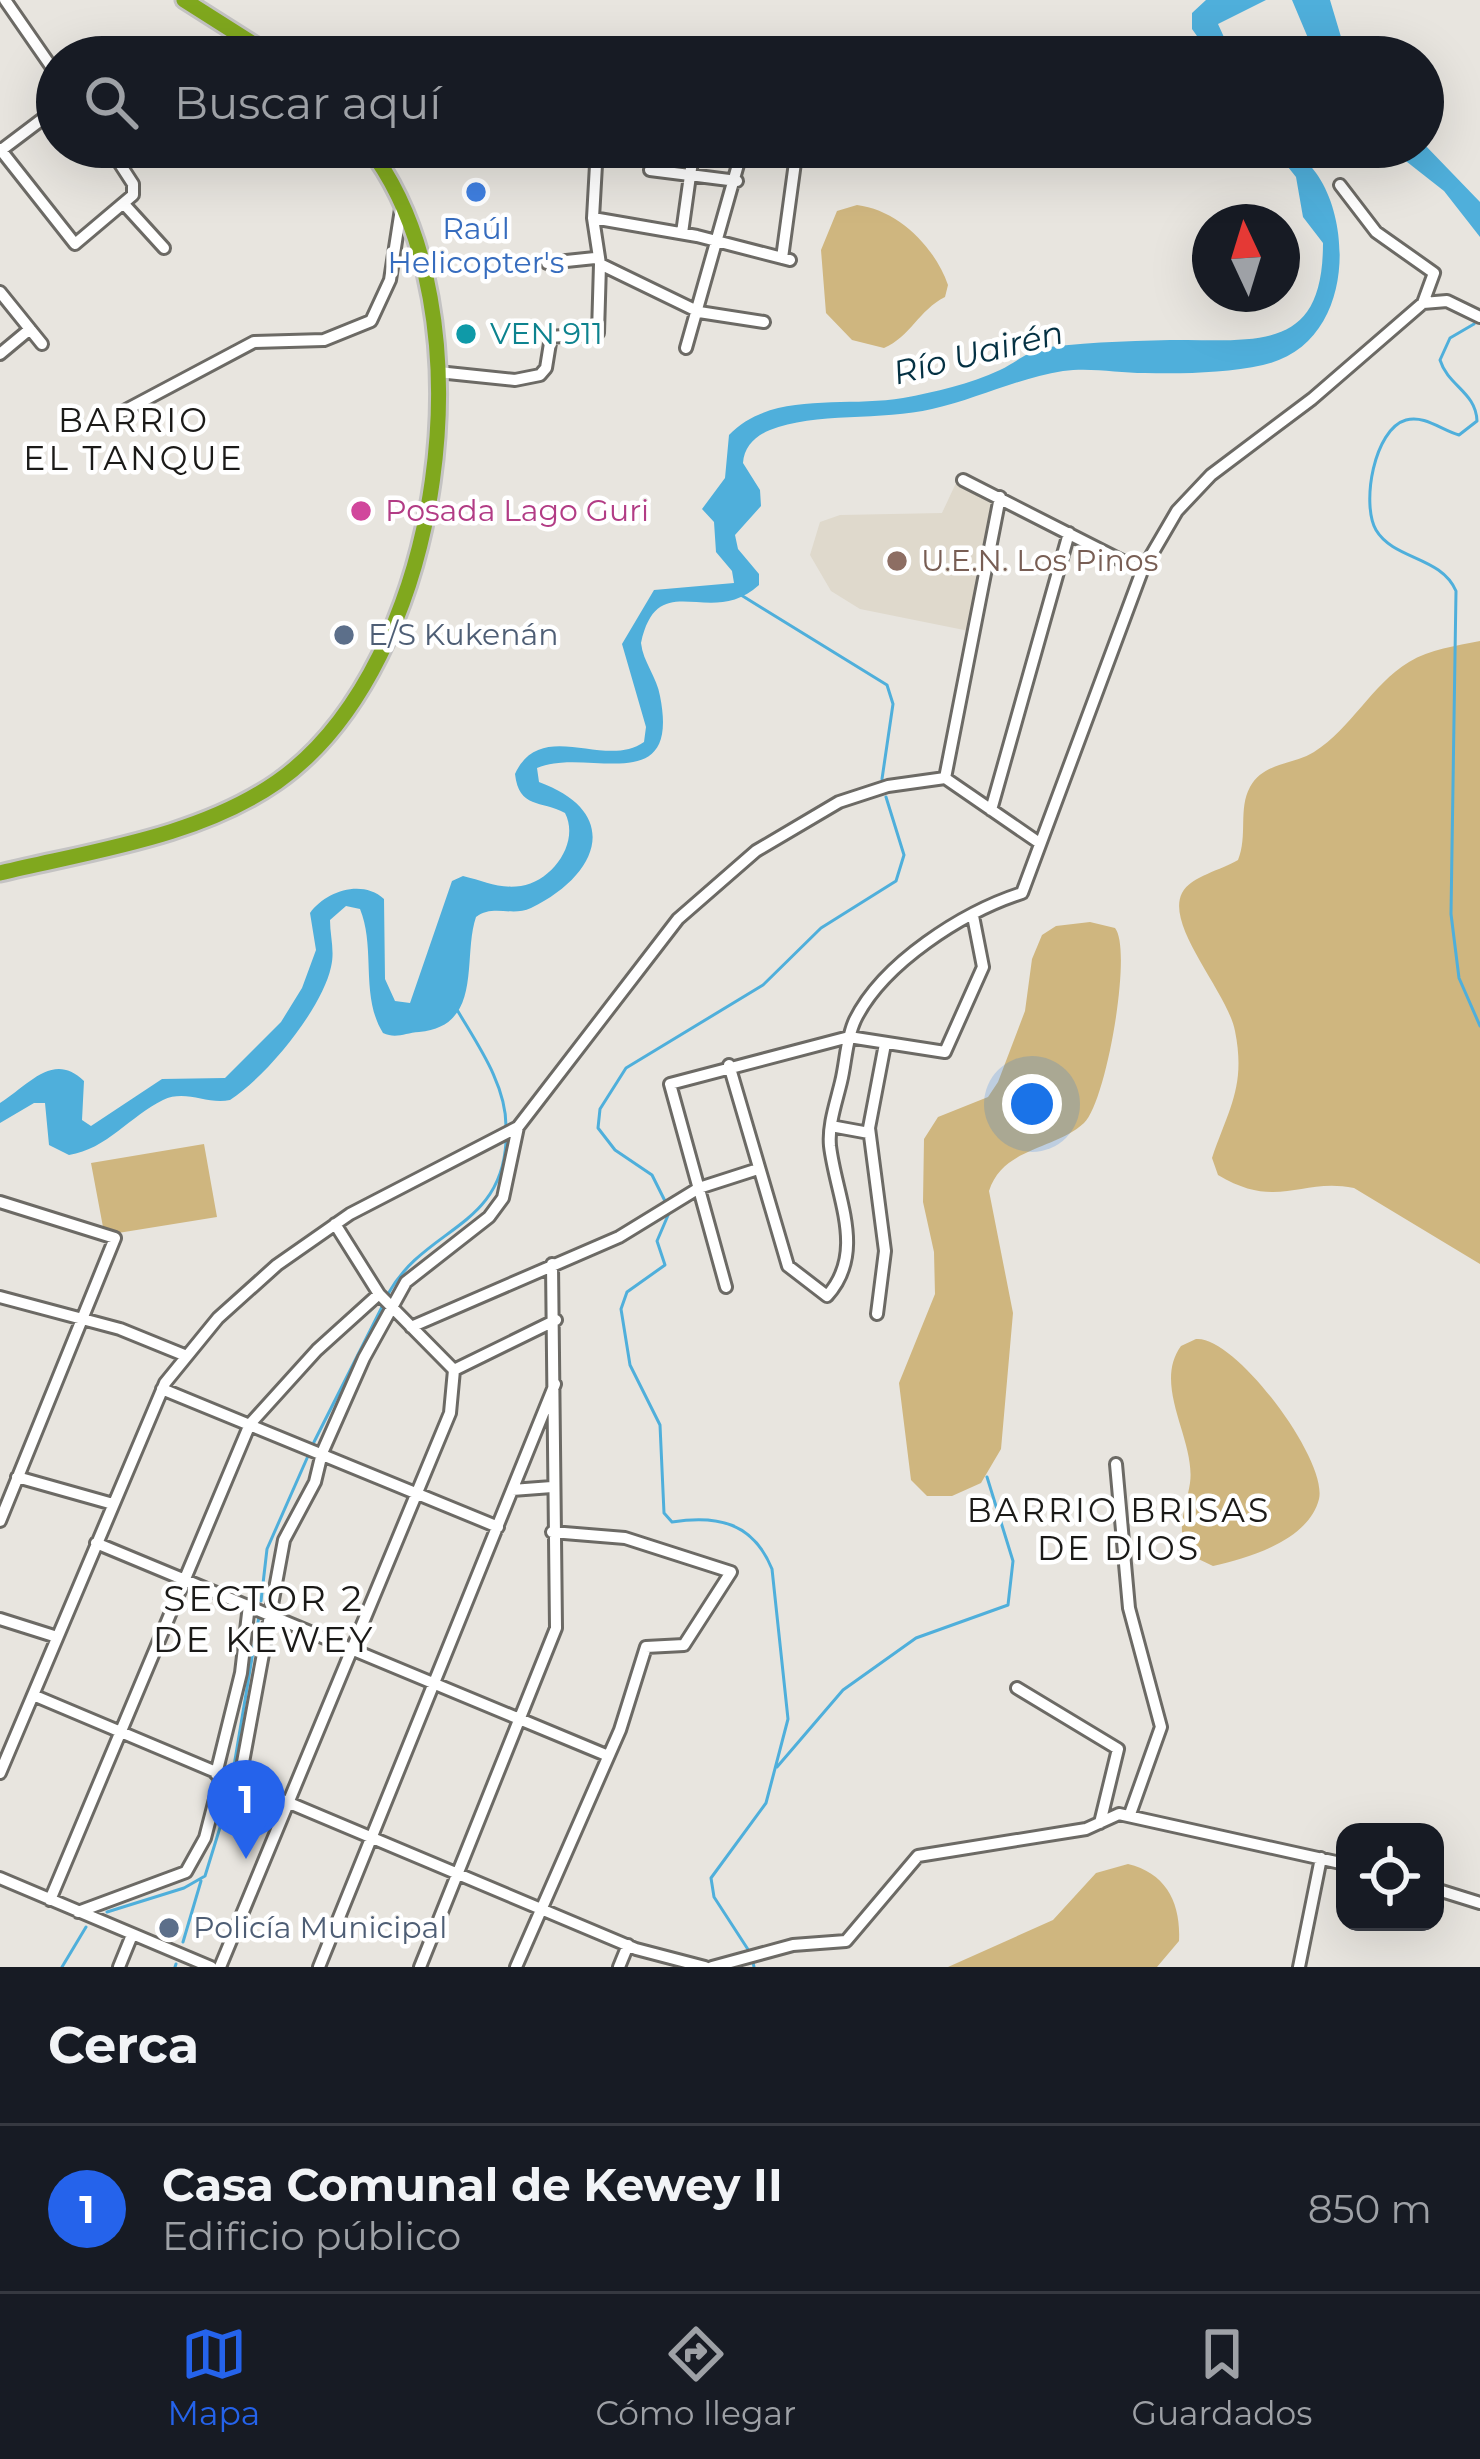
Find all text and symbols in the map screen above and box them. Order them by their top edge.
search box [36,36,1444,168]
icon: search [78,69,144,135]
text: Buscar aquí [174,75,441,130]
marker: Raúl Helicopter's [463,179,489,205]
north arrow [1192,204,1300,312]
place label: Raúl Helicopter's [388,210,564,281]
water label: Río Uairén [889,312,1067,392]
place label: VEN 911 [490,315,603,352]
marker: VEN 911 [453,321,479,347]
district label: BARRIO EL TANQUE [23,400,245,478]
place label: Posada Lago Guri [385,492,649,529]
marker: Posada Lago Guri [348,498,374,524]
place label: U.E.N. Los Pinos [921,542,1158,579]
marker: U.E.N. Los Pinos [884,548,910,574]
place label: E/S Kukenán [368,616,558,653]
marker: E/S Kukenán [331,622,357,648]
your location [1002,1074,1062,1134]
district label: BARRIO BRISAS DE DIOS [967,1490,1271,1568]
district label: SECTOR 2 DE KEWEY [153,1576,375,1661]
pin: 1 [207,1760,285,1859]
map controls [1336,1823,1444,1931]
button: locate [1336,1823,1444,1931]
place label: Policía Municipal [193,1909,447,1946]
marker: Policía Municipal [156,1915,182,1941]
text: Cerca [48,2014,199,2076]
text: Casa Comunal de Kewey II [162,2157,783,2212]
text: 1 [79,2185,95,2233]
text: 850 m [1308,2185,1432,2233]
text: Edificio público [162,2212,461,2260]
tab: Mapa [168,2321,260,2433]
tab: Cómo llegar [596,2321,796,2433]
tab: Guardados [1131,2321,1312,2433]

